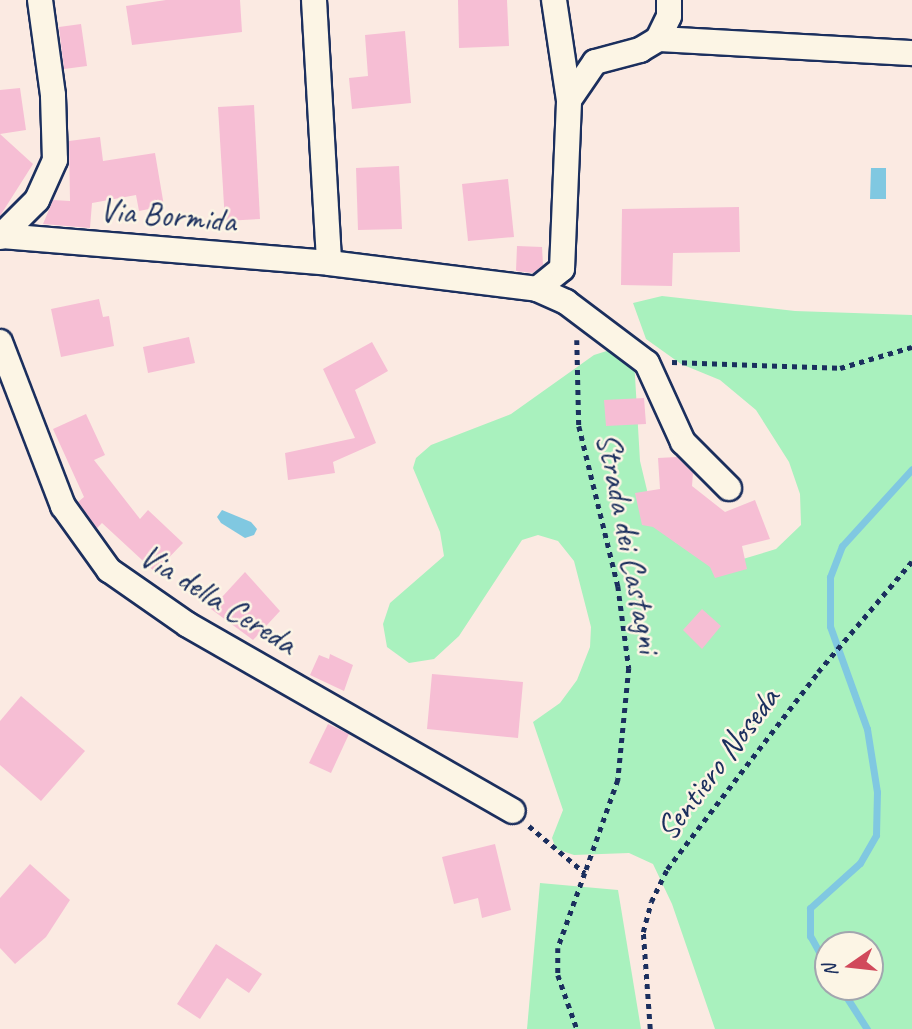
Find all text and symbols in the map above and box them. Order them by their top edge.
street label: Via Bormida [98,190,238,242]
street label: Strada dei Castagni [587,429,669,657]
street label: Via della Cereda [133,537,303,663]
street label: Sentiero Noseda [648,680,788,848]
north arrow [814,931,884,1001]
text: N [817,962,844,979]

